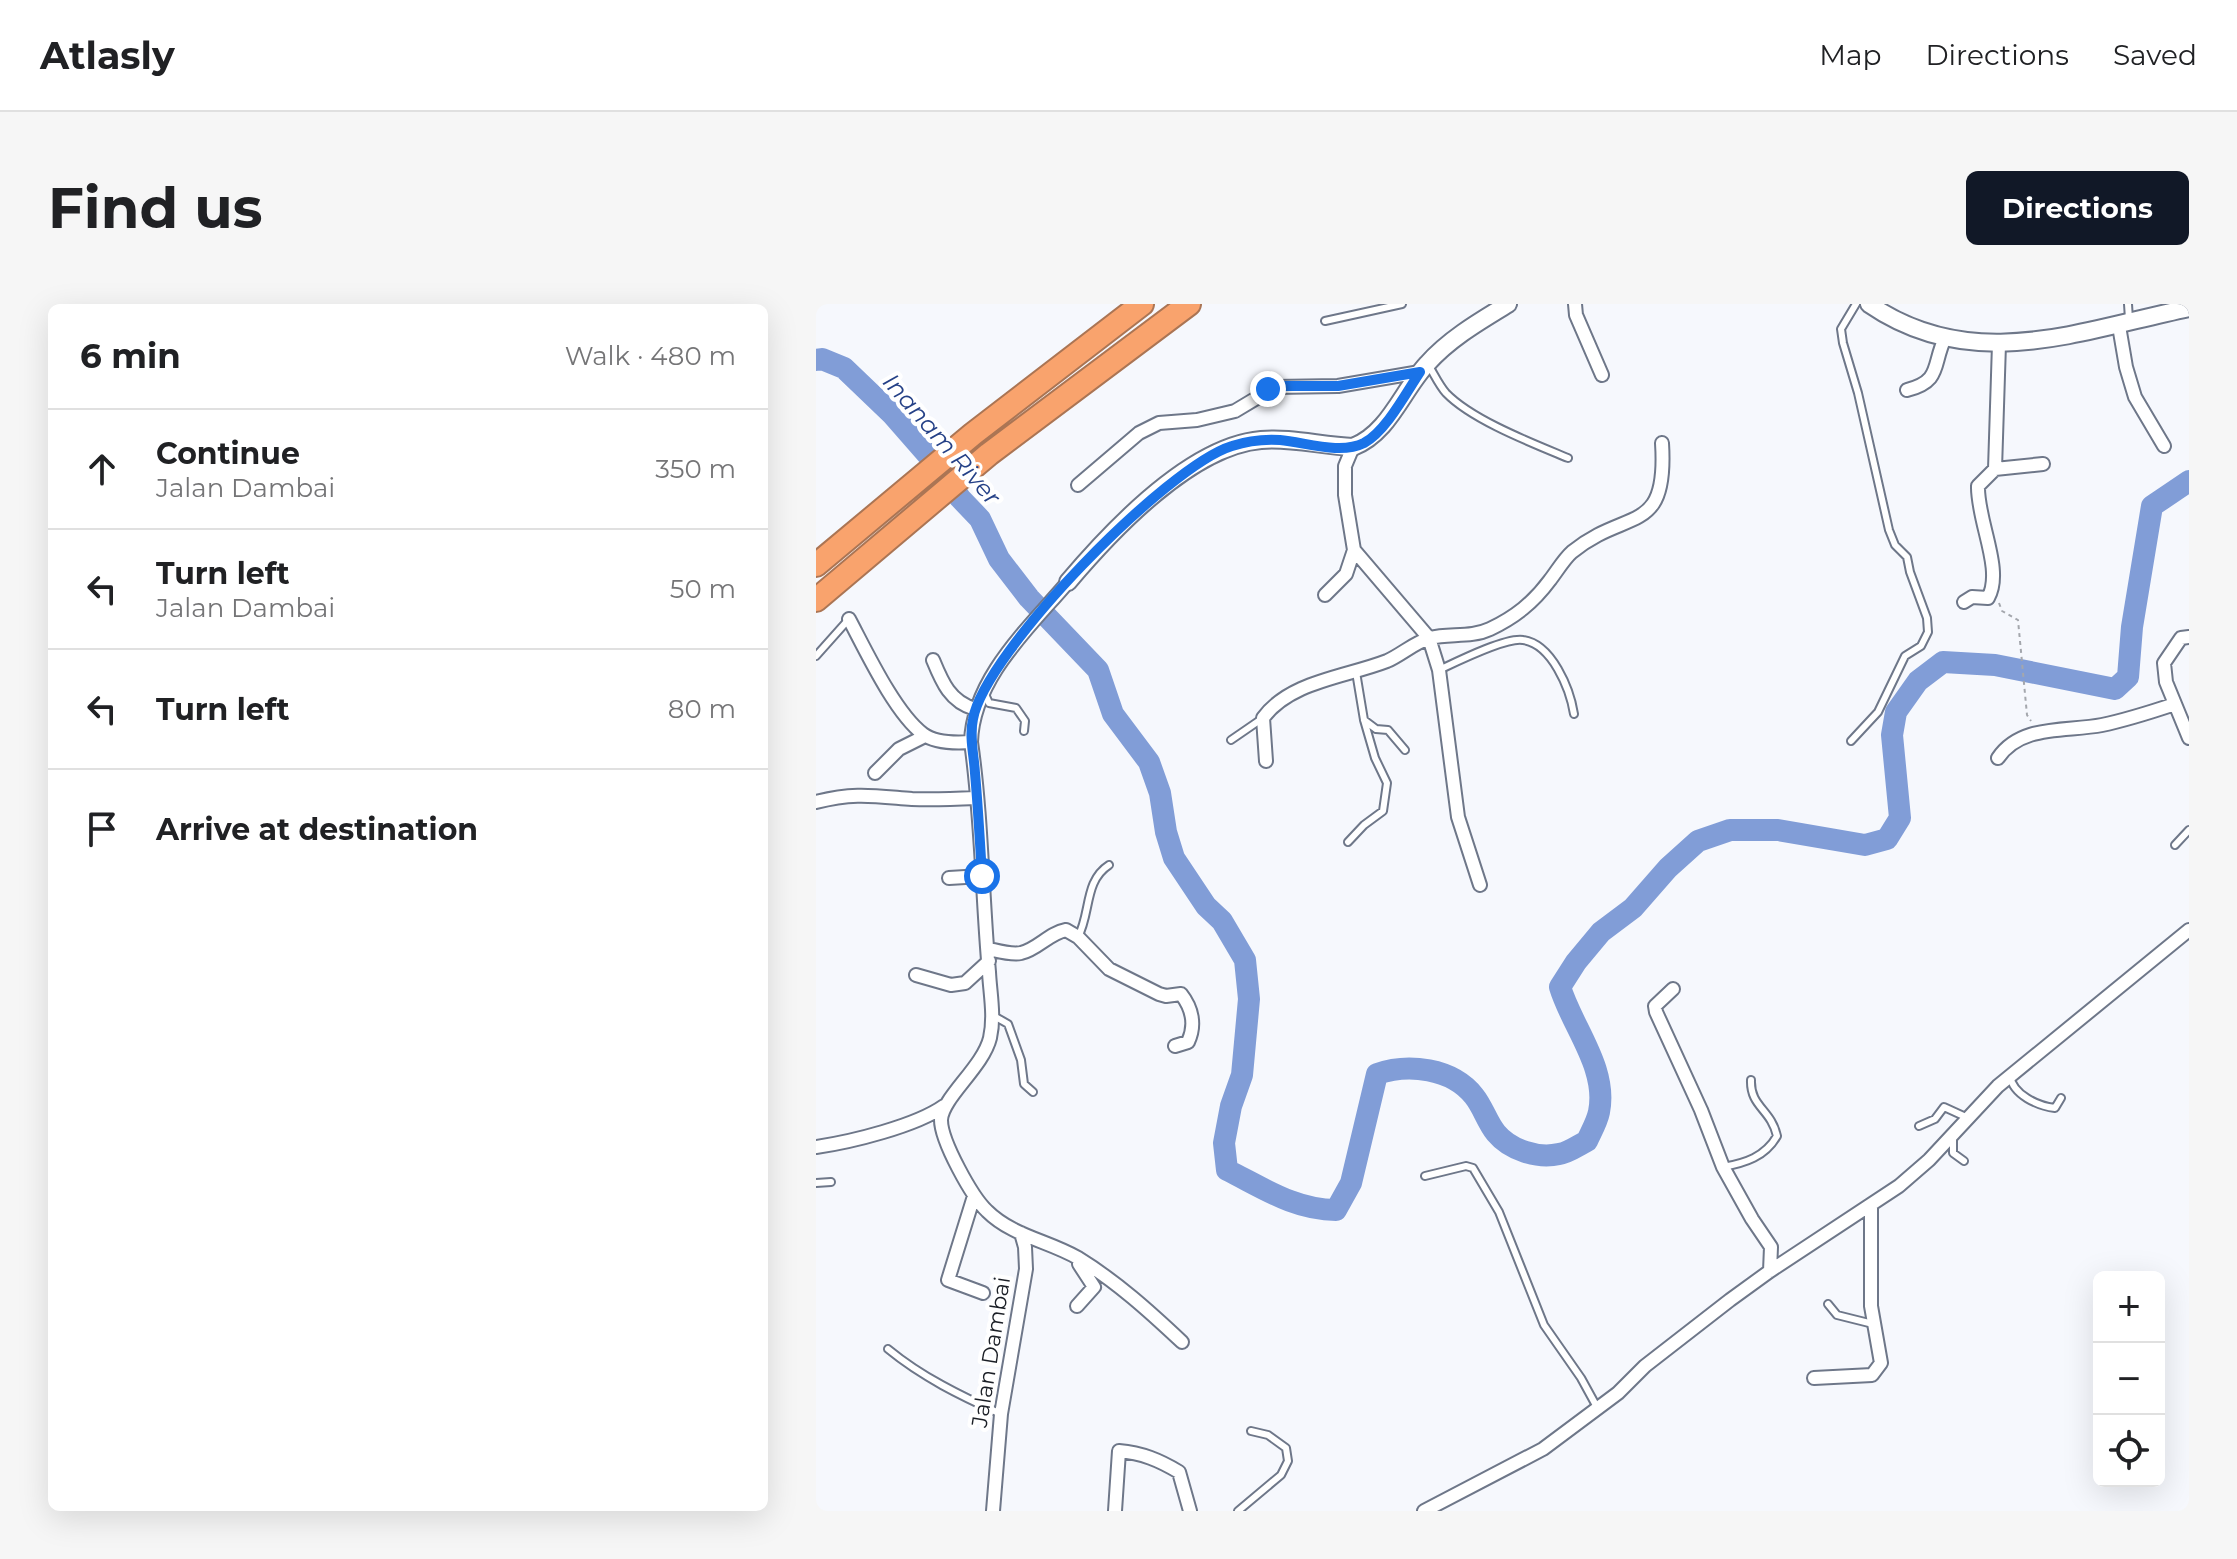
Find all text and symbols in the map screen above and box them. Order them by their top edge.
text: Atlasly [40,32,175,79]
text: Map [1819,38,1881,72]
text: Directions [1925,38,2069,72]
text: Saved [2113,38,2197,72]
button: Directions [1966,171,2189,245]
text: Find us [48,174,262,242]
text: 6 min [80,335,181,377]
text: Walk · 480 m [565,340,736,372]
water label: Inanam River [877,367,1008,512]
route end [1250,371,1286,407]
text: Continue [156,435,300,472]
icon: ahead [80,447,124,491]
text: 350 m [655,453,736,485]
text: Jalan Dambai [156,472,335,504]
text: Turn left [156,555,289,592]
icon: left [80,567,124,611]
text: 50 m [670,573,736,605]
text: Jalan Dambai [156,592,335,624]
icon: left [80,687,124,731]
text: Turn left [156,691,289,728]
text: 80 m [668,693,736,725]
icon: arrive [80,807,124,851]
text: Arrive at destination [156,811,478,848]
route start [964,858,1000,894]
map controls [2093,1271,2165,1487]
button: + [2093,1271,2165,1343]
street label: Jalan Dambai [966,1275,1016,1430]
button: − [2093,1343,2165,1415]
button: locate [2093,1415,2165,1487]

